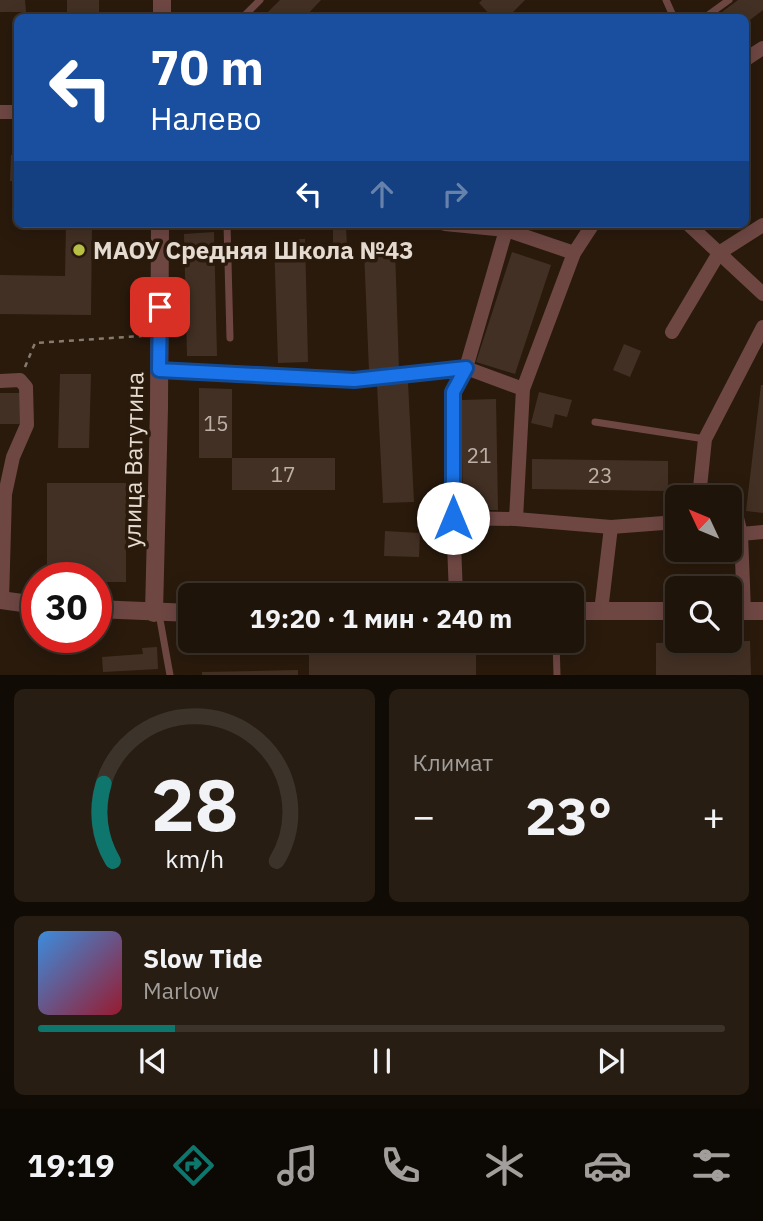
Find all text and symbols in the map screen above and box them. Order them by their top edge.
text: 70 m [150,35,264,98]
icon: left [35,42,126,133]
text: Налево [150,97,261,139]
icon: left [290,175,328,213]
icon: ahead [363,175,401,213]
icon: right [436,175,474,213]
place label: МАОУ Средняя Школа №43 [93,234,414,266]
marker: МАОУ Средняя Школа №43 [71,242,87,258]
pin [130,277,190,337]
icon: arrive [141,288,179,326]
street label: улица Ватутина [115,371,151,548]
house number: 15 [203,409,229,437]
house number: 21 [466,441,492,469]
house number: 17 [270,460,296,488]
house number: 23 [587,461,613,489]
position arrow [416,481,490,555]
north arrow [665,485,742,562]
map controls [665,485,742,653]
speed limit sign: 30 [21,562,112,653]
button: search [665,576,742,653]
text: 19:20 · 1 мин · 240 m [250,601,512,635]
text: Климат [413,747,493,777]
text: 28 [151,757,238,852]
text: 23° [525,782,612,849]
text: − [413,791,435,840]
text: + [702,791,725,840]
text: km/h [165,842,224,875]
text: Slow Tide [143,941,263,975]
text: Marlow [143,975,219,1005]
icon: previous [134,1042,172,1080]
icon: pause [363,1042,401,1080]
icon: next [592,1042,630,1080]
icon: directions [169,1141,218,1190]
icon: music [273,1141,322,1190]
icon: phone [376,1141,425,1190]
icon: climate [480,1141,529,1190]
icon: car [583,1141,632,1190]
icon: filters [687,1141,736,1190]
text: 19:19 [27,1144,115,1186]

